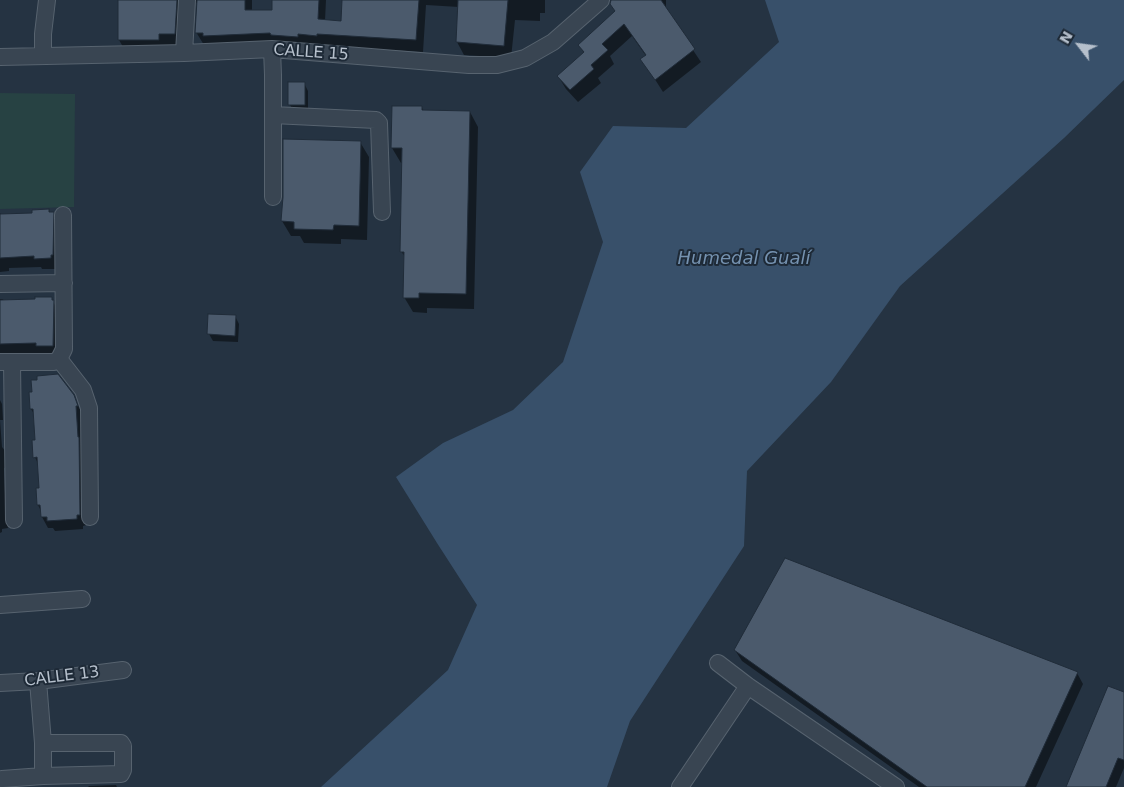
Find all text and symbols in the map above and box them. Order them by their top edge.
north arrow [1054,20,1104,70]
text: N [1056,28,1076,47]
street label: CALLE 15 [273,41,349,65]
water label: Humedal Gualí [677,248,811,270]
street label: CALLE 13 [23,663,101,691]

